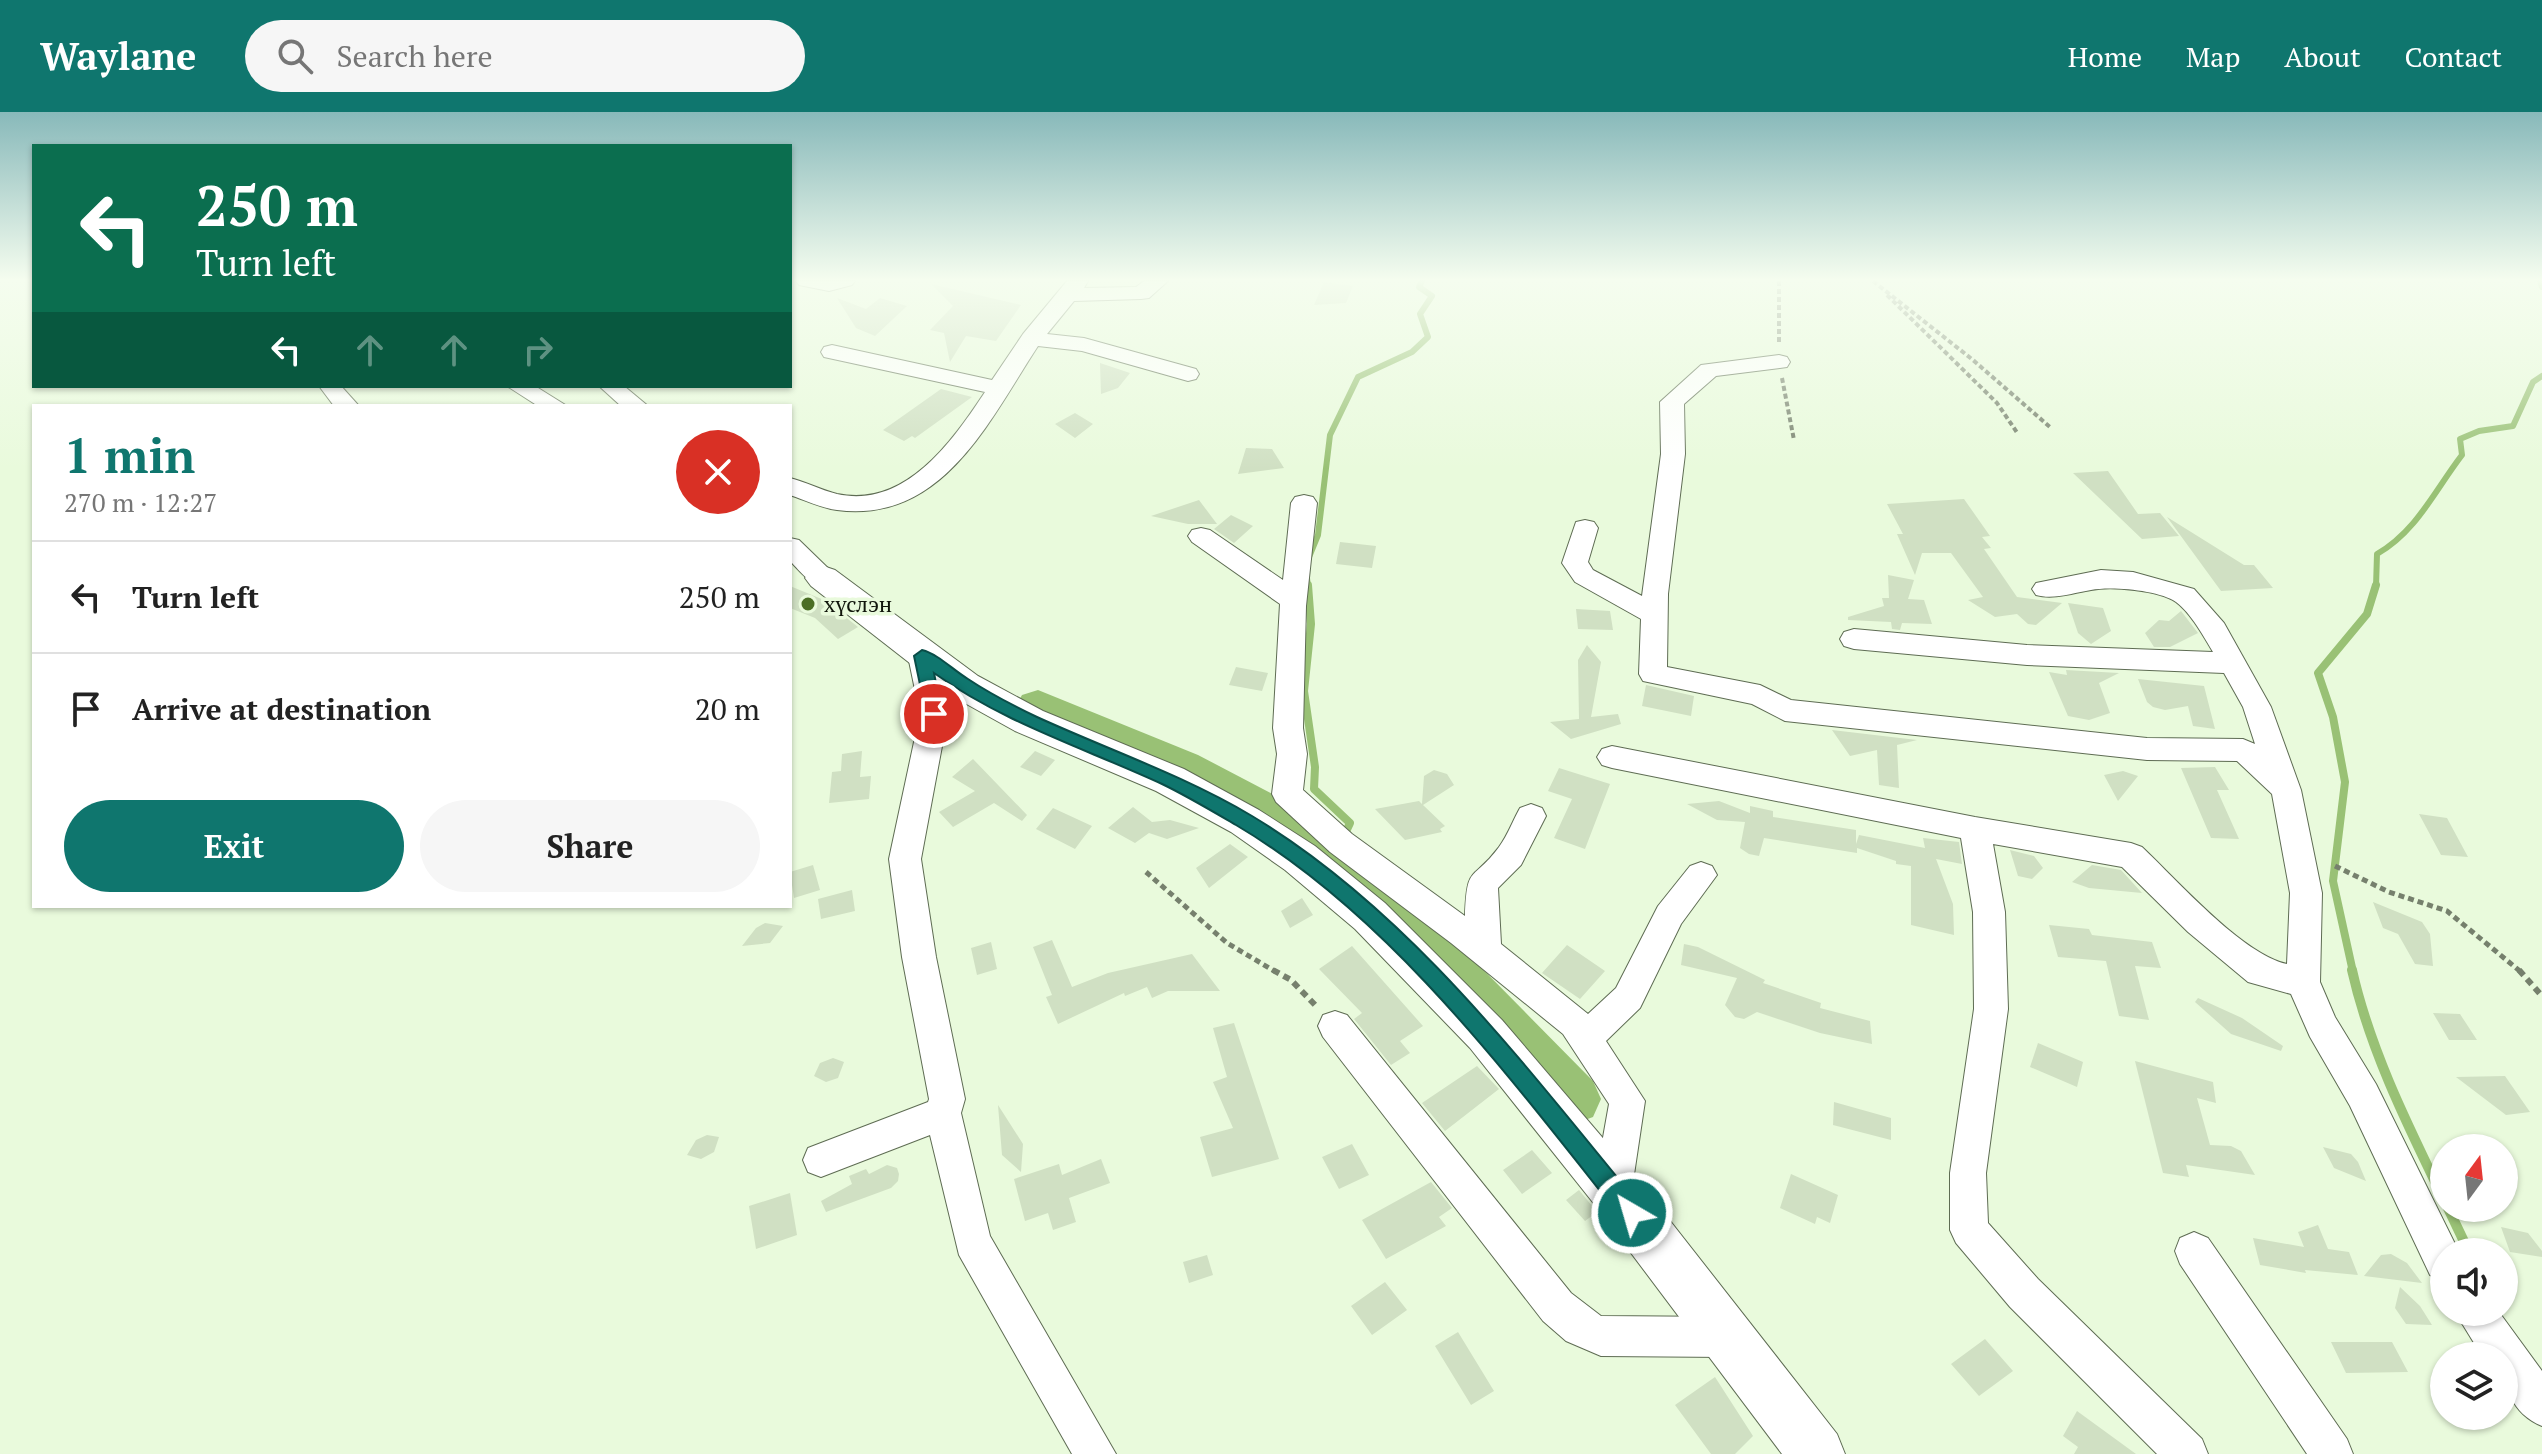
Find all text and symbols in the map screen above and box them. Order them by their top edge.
search box [245,20,805,92]
text: Waylane [40,31,197,81]
icon: search [273,34,317,78]
text: Search here [337,36,493,76]
text: Home [2068,38,2142,75]
text: Map [2186,38,2240,75]
text: About [2284,38,2361,75]
text: Contact [2405,38,2502,75]
text: 250 m [196,168,358,242]
icon: left [64,176,168,280]
text: Turn left [196,239,336,286]
icon: left [264,328,308,372]
icon: ahead [348,328,392,372]
icon: ahead [432,328,476,372]
icon: right [516,328,560,372]
text: 1 min [64,423,195,487]
button: close [676,430,760,514]
text: 270 m · 12:27 [64,485,217,519]
icon: left [64,575,108,619]
text: Turn left [132,577,259,617]
text: 250 m [679,577,760,617]
place label: хүслэн [824,589,892,618]
marker: хүслэн [799,595,817,613]
pin [900,680,968,748]
icon: arrive [64,687,108,731]
text: Arrive at destination [132,689,431,729]
text: 20 m [695,689,760,729]
icon: arrive [912,692,956,736]
button: Exit [64,800,404,892]
button: Share [420,800,760,892]
north arrow [2430,1134,2518,1222]
map controls [2430,1134,2518,1430]
position arrow [1590,1171,1674,1255]
button: sound [2430,1238,2518,1326]
button: layers [2430,1342,2518,1430]

